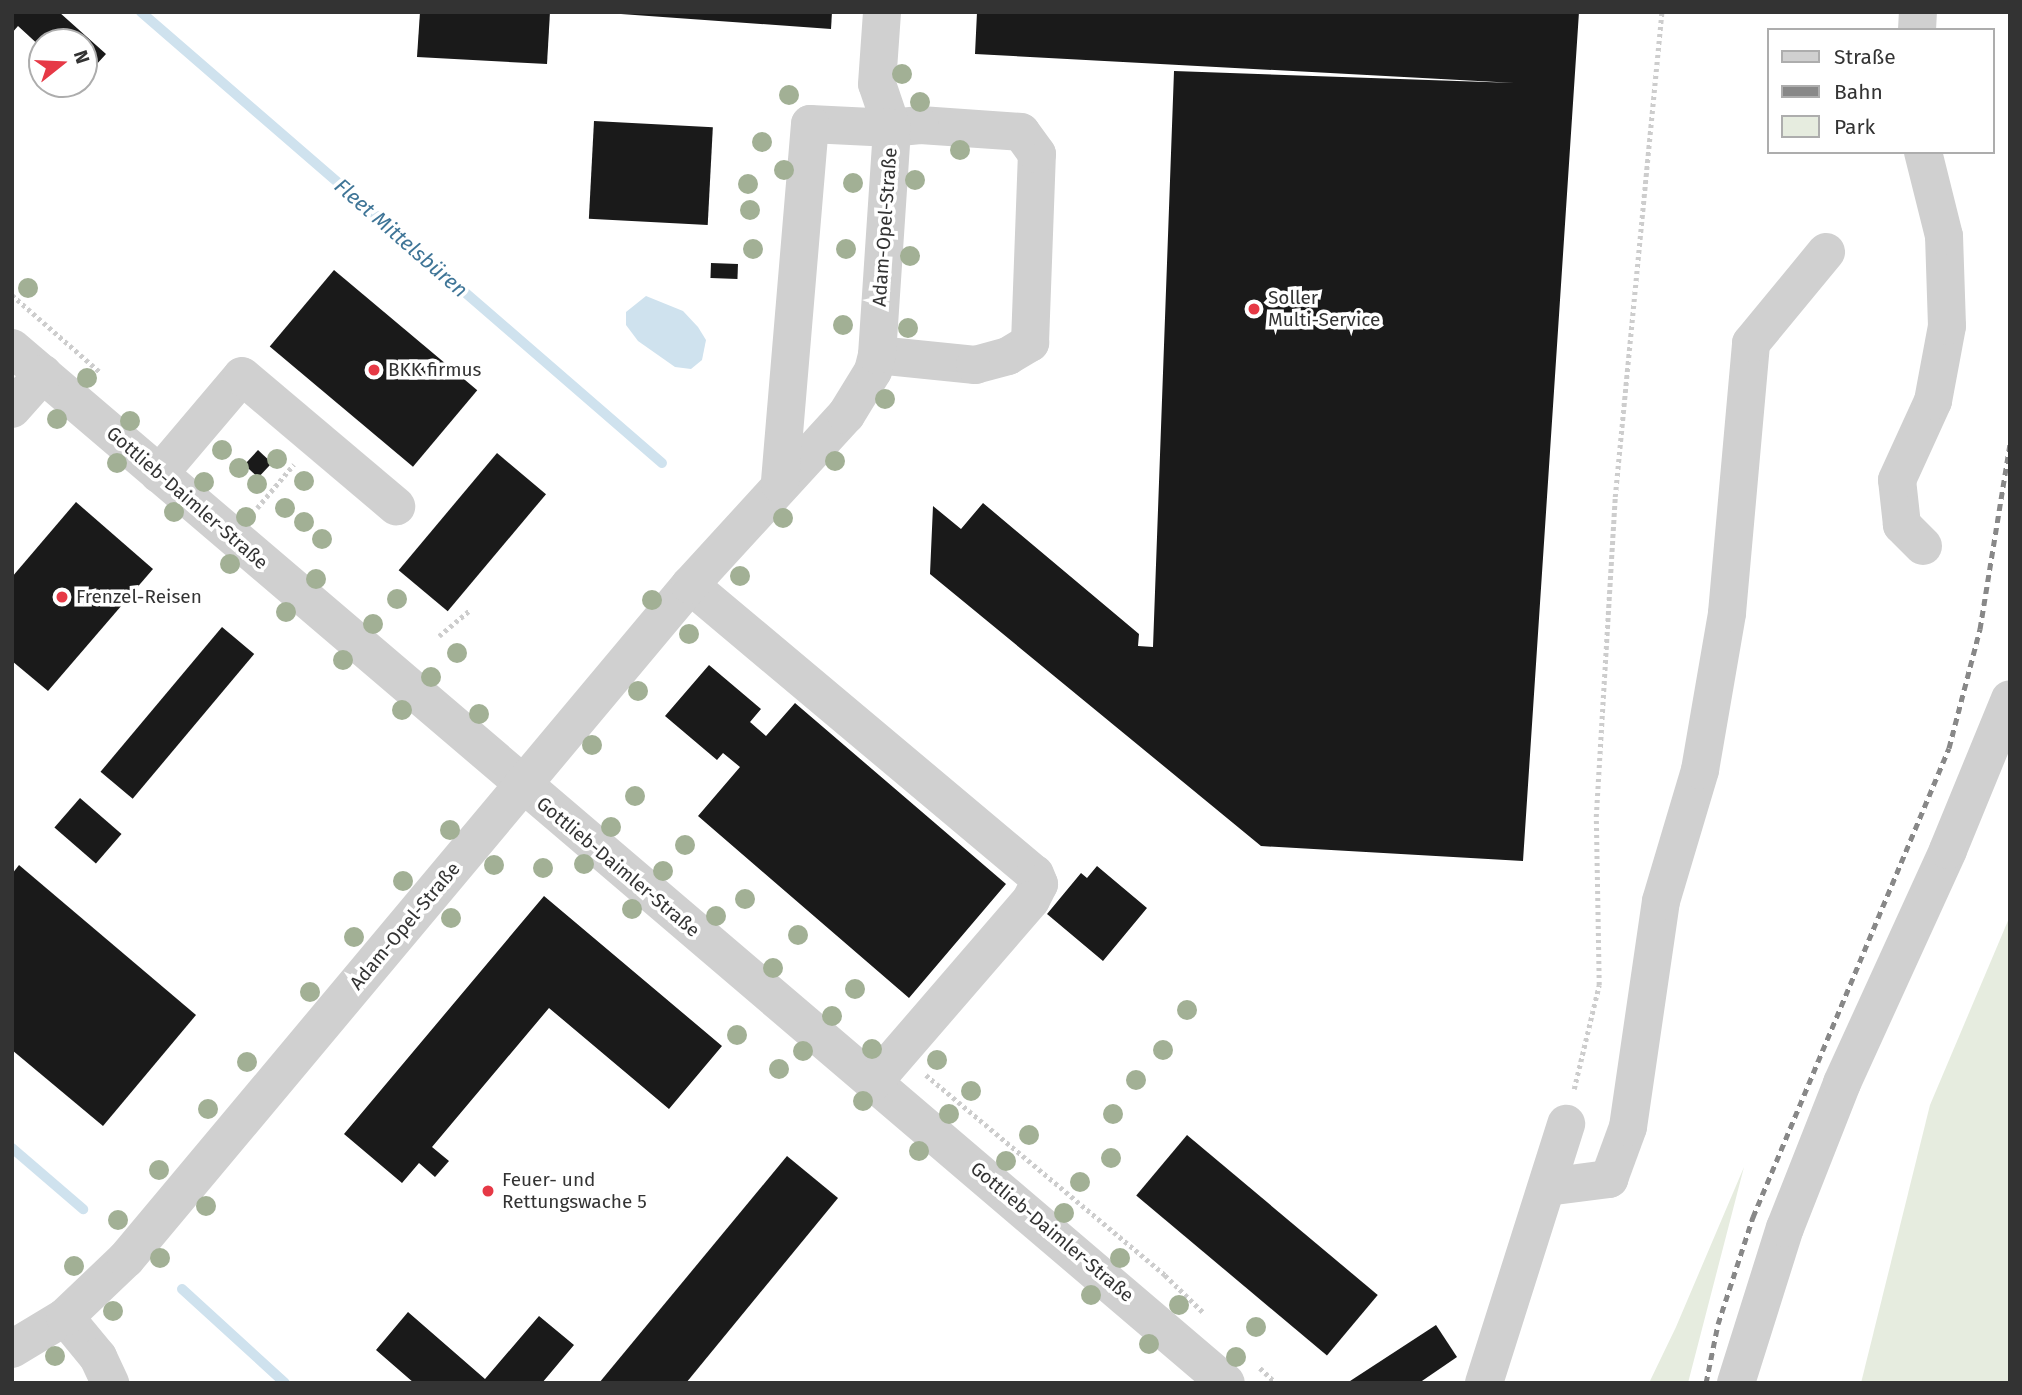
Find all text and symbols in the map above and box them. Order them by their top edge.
north arrow [28,28,98,98]
legend [1766,28,1994,154]
text: Straße [1834,44,1896,70]
text: N [69,47,94,67]
text: Bahn [1834,79,1883,105]
text: Park [1834,114,1875,140]
street label: Adam-Opel-Straße [868,147,902,307]
water label: Fleet Mittelsbüren [329,173,473,303]
place label: Soller Multi-Service [1268,287,1380,331]
marker: Soller Multi-Service [1246,301,1262,317]
place label: BKK firmus [388,359,481,381]
marker: BKK firmus [366,362,382,378]
street label: Gottlieb-Daimler-Straße [102,422,272,574]
place label: Frenzel-Reisen [76,586,202,608]
marker: Frenzel-Reisen [54,589,70,605]
street label: Gottlieb-Daimler-Straße [532,792,704,942]
street label: Adam-Opel-Straße [345,858,465,994]
street label: Gottlieb-Daimler-Straße [966,1157,1138,1307]
place label: Feuer- und Rettungswache 5 [502,1169,647,1213]
marker: Feuer- und Rettungswache 5 [480,1183,496,1199]

